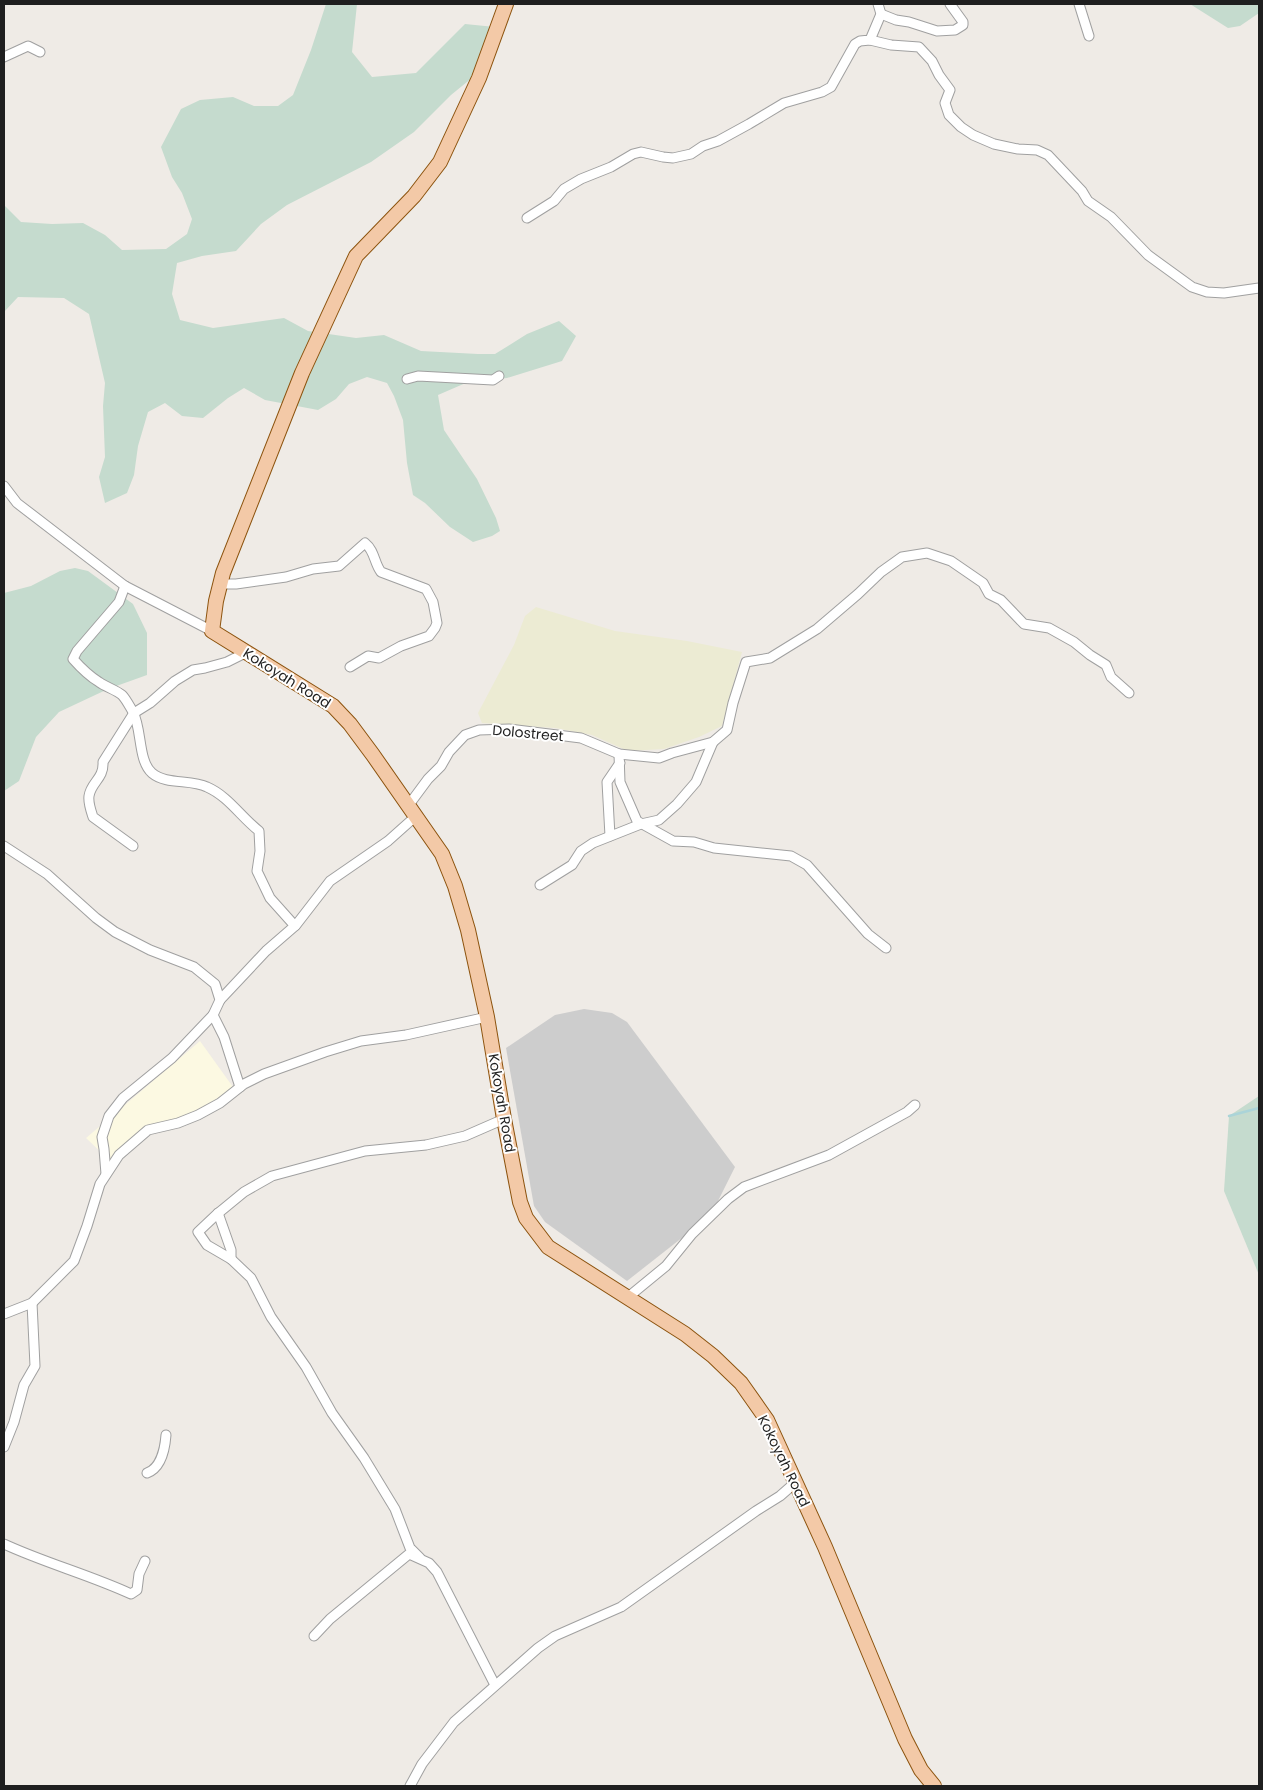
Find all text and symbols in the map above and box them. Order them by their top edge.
street label: Kokoyah Road [239,643,335,713]
street label: Dolostreet [492,720,564,746]
street label: Kokoyah Road [483,1052,521,1154]
street label: Kokoyah Road [753,1412,815,1510]

